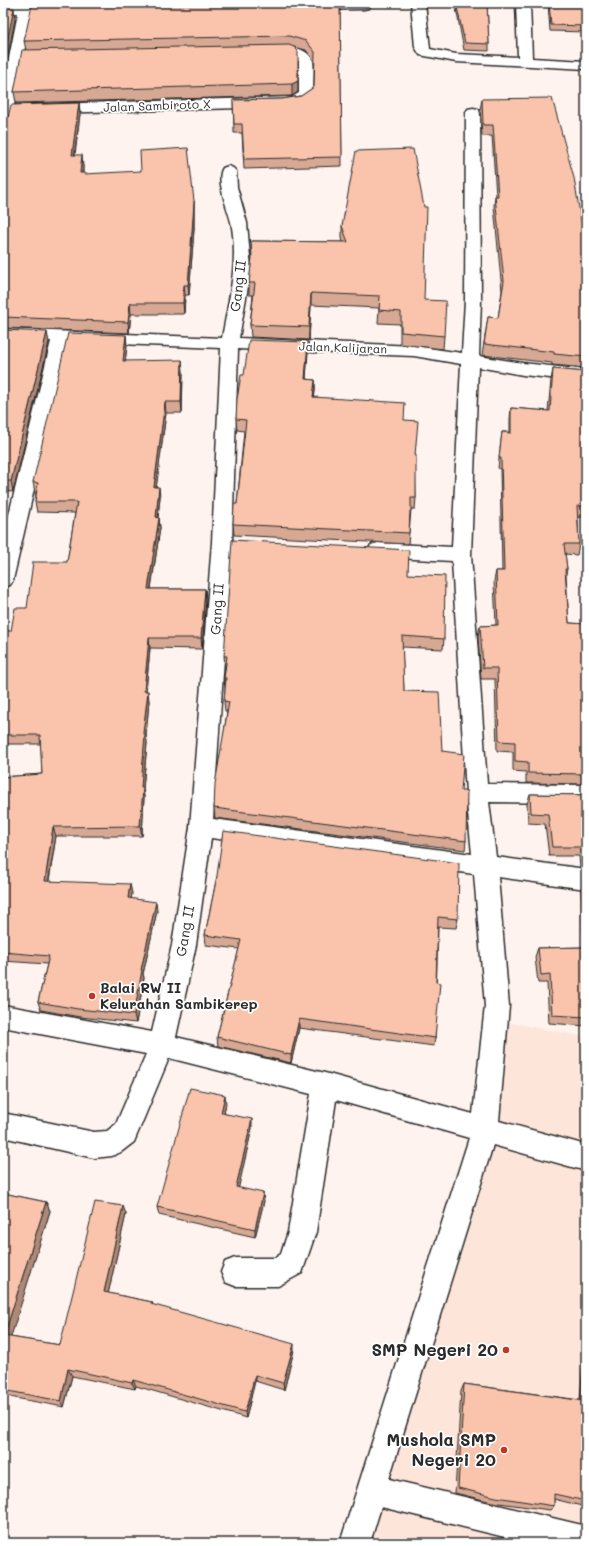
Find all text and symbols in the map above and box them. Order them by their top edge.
street label: Jalan Sambiroto X [103,95,211,115]
street label: Gang II [225,259,250,313]
street label: Jalan Kalijaran [299,337,387,357]
street label: Gang II [205,583,228,635]
street label: Gang II [171,904,198,958]
place label: Balai RW II Kelurahan Sambikerep [100,978,258,1013]
marker: Balai RW II Kelurahan Sambikerep [87,991,97,1001]
place label: SMP Negeri 20 [371,1338,498,1360]
marker: SMP Negeri 20 [501,1345,511,1355]
place label: Mushola SMP Negeri 20 [387,1428,496,1470]
marker: Mushola SMP Negeri 20 [499,1445,509,1455]

